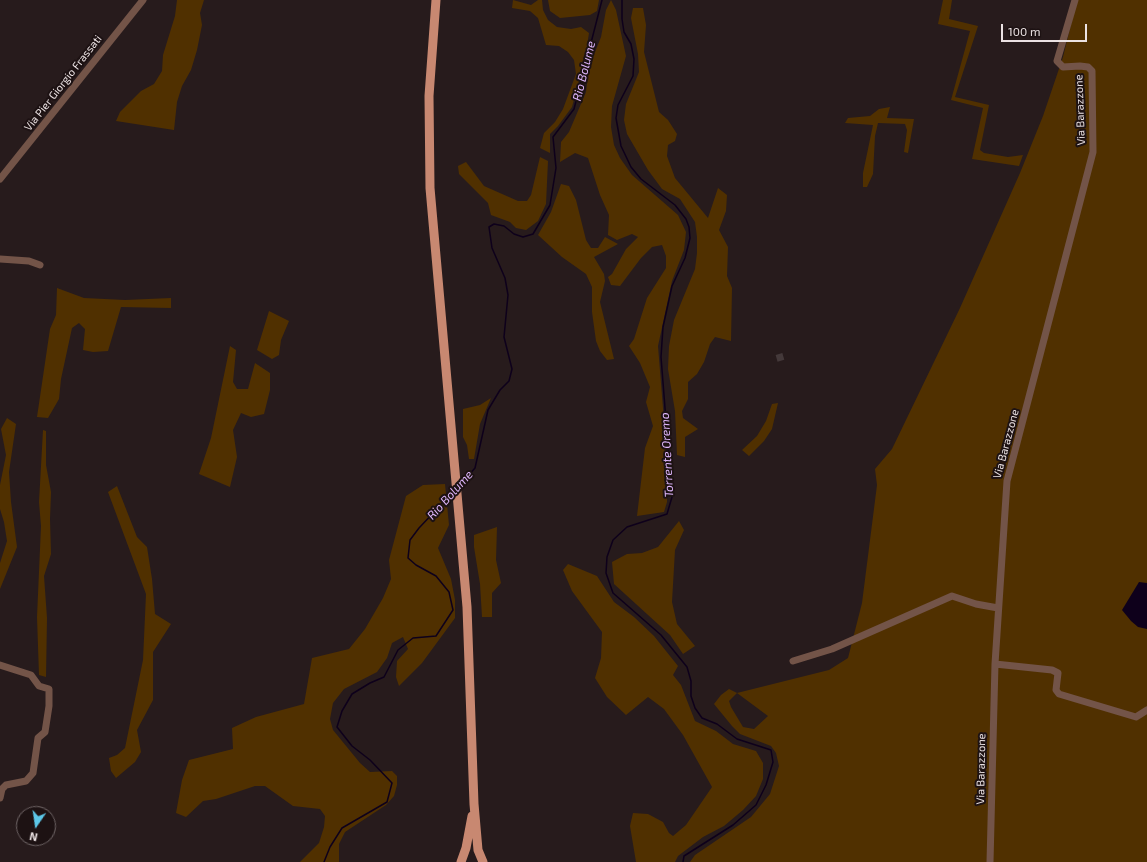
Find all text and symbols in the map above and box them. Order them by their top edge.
scale bar [1003,16,1089,42]
text: 100 m [1008,24,1040,38]
street label: Via Pier Giorgio Frassati [21,32,105,134]
water label: Rio Bolume [570,40,598,102]
street label: Via Barazzone [1072,74,1088,146]
street label: Via Barazzone [990,408,1022,480]
water label: Torrente Oremo [658,412,676,498]
water label: Rio Bolume [424,467,476,523]
street label: Via Barazzone [974,733,988,805]
north arrow [16,806,56,846]
text: N [28,830,39,844]

